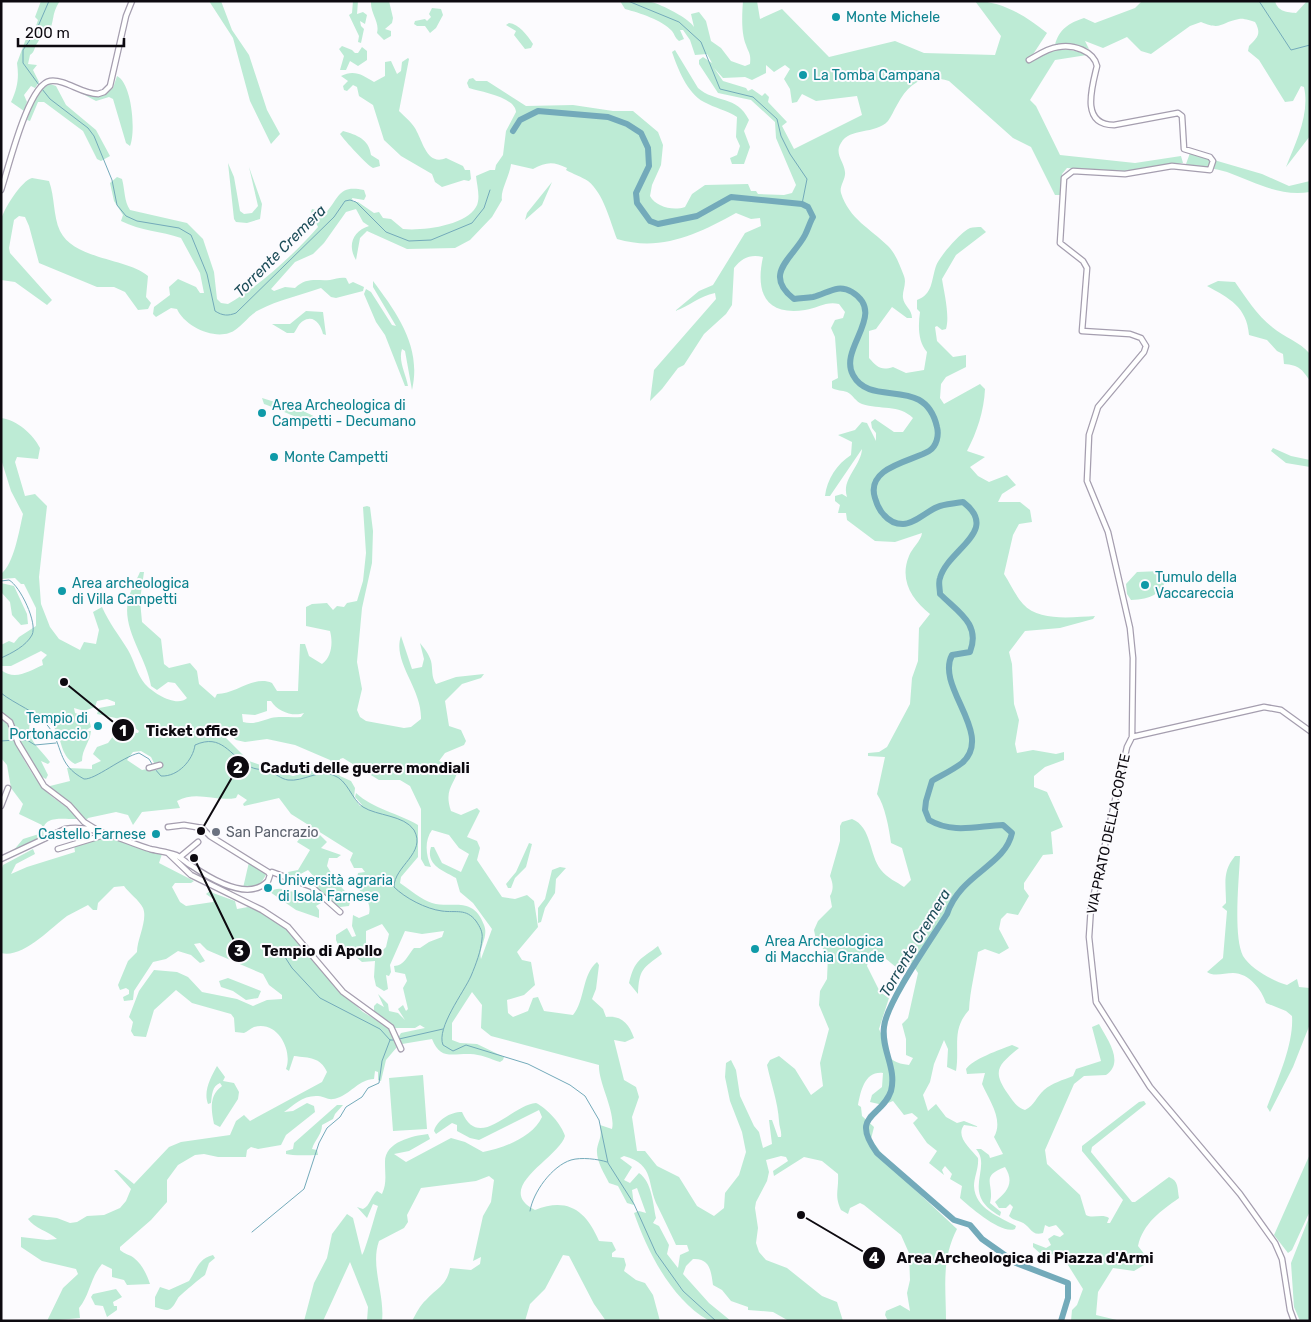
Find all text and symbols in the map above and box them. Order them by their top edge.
place label: Monte Michele [846,9,940,26]
marker: Monte Michele [830,11,842,23]
scale bar [18,15,124,47]
text: 200 m [25,24,70,42]
place label: La Tomba Campana [813,67,940,84]
marker: La Tomba Campana [797,69,809,81]
water label: Torrente Cremera [230,201,330,301]
place label: Area Archeologica di Campetti - Decumano [272,397,416,430]
marker: Area Archeologica di Campetti - Decumano [256,407,268,419]
place label: Monte Campetti [284,449,388,466]
marker: Monte Campetti [268,451,280,463]
place label: Tumulo della Vaccareccia [1155,569,1237,602]
place label: Area archeologica di Villa Campetti [72,575,189,608]
marker: Tumulo della Vaccareccia [1139,579,1151,591]
marker: Area archeologica di Villa Campetti [56,585,68,597]
place label: Tempio di Portonaccio [9,710,88,743]
callout: Ticket office [110,715,248,745]
marker: Tempio di Portonaccio [92,720,104,732]
text: 1 [119,722,127,740]
text: Ticket office [146,722,238,740]
callout: Caduti delle guerre mondiali [226,752,480,782]
street label: VIA PRATO DELLA CORTE [1083,752,1134,916]
text: 2 [233,759,243,777]
text: Caduti delle guerre mondiali [260,759,470,777]
place label: San Pancrazio [226,824,319,841]
place label: Castello Farnese [38,826,146,843]
marker: San Pancrazio [210,826,222,838]
marker: Castello Farnese [150,828,162,840]
place label: Università agraria di Isola Farnese [278,872,393,905]
marker: Università agraria di Isola Farnese [262,882,274,894]
water label: Torrente Cremera [876,886,954,1000]
place label: Area Archeologica di Macchia Grande [765,933,885,966]
callout: Tempio di Apollo [226,936,392,966]
text: 3 [234,942,244,960]
text: Tempio di Apollo [262,942,382,960]
marker: Area Archeologica di Macchia Grande [749,943,761,955]
callout: Area Archeologica di Piazza d'Armi [862,1243,1164,1273]
text: 4 [869,1249,879,1267]
text: Area Archeologica di Piazza d'Armi [897,1249,1153,1267]

